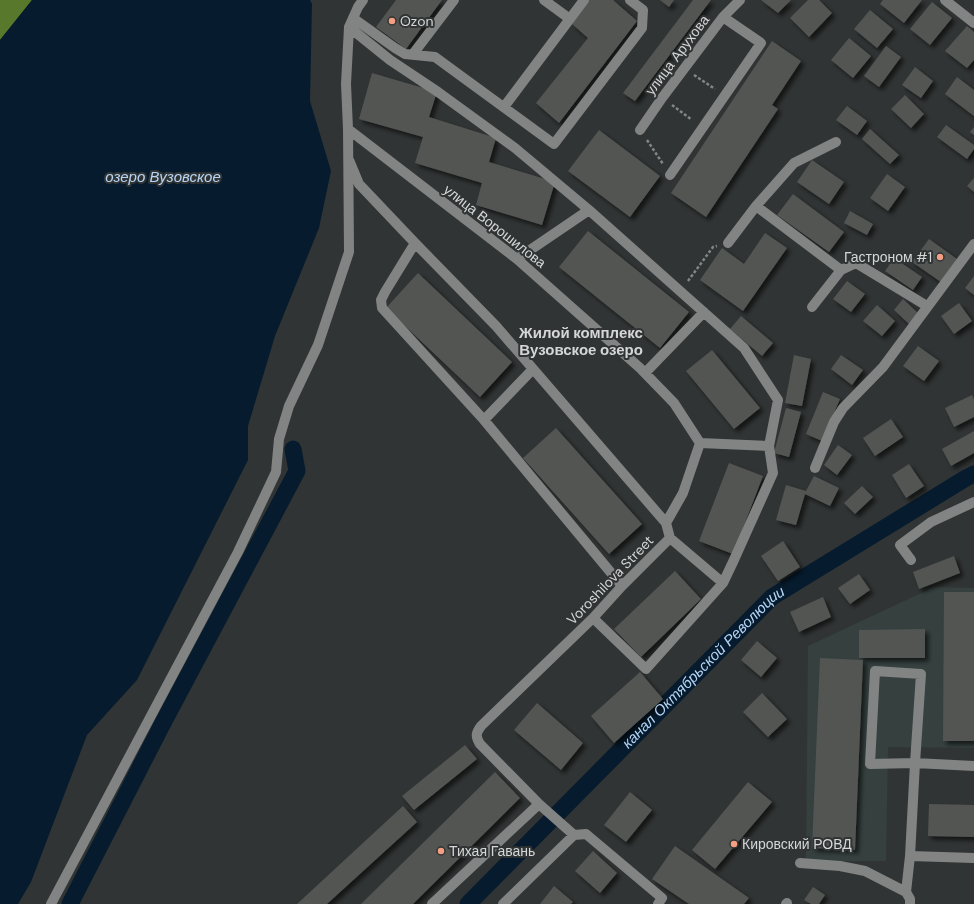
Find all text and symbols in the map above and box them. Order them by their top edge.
street label: улица Арухова [641,11,713,99]
place label: Ozon [400,12,434,30]
marker: Ozon [387,16,397,26]
water label: озеро Вузовское [105,167,221,187]
street label: улица Ворошилова [440,180,550,272]
place label: Гастроном #1 [844,248,932,266]
marker: Гастроном #1 [935,252,945,262]
district label: Жилой комплекс Вузовское озеро [518,323,643,360]
street label: Voroshilova Street [563,531,657,629]
water label: канал Октябрьской Революции [618,581,789,753]
place label: Кировский РОВД [742,835,852,853]
marker: Кировский РОВД [729,839,739,849]
place label: Тихая Гавань [449,842,535,860]
marker: Тихая Гавань [436,846,446,856]

